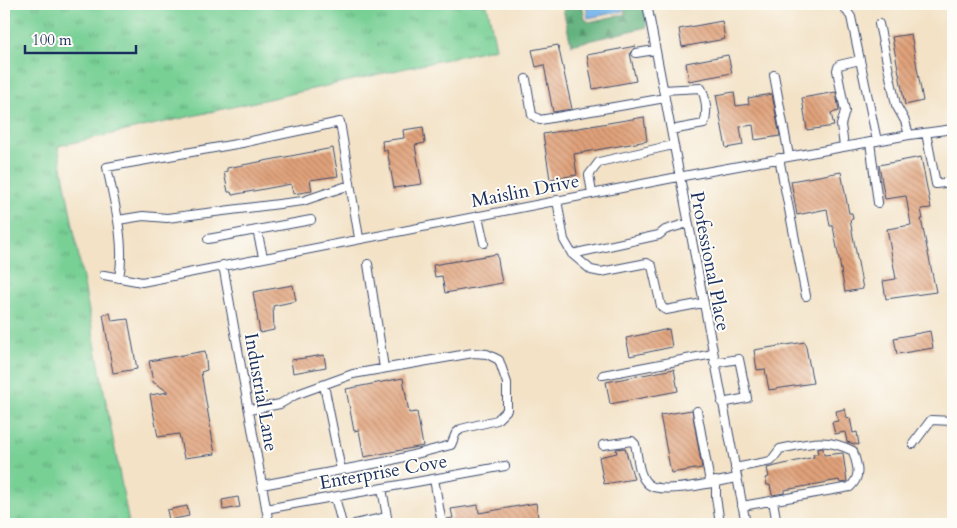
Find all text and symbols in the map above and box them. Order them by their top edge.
scale bar [25,22,136,54]
text: 100 m [32,30,72,50]
street label: Maislin Drive [469,168,582,214]
street label: Professional Place [684,189,736,333]
street label: Industrial Lane [238,331,284,453]
street label: Enterprise Cove [317,448,449,496]

